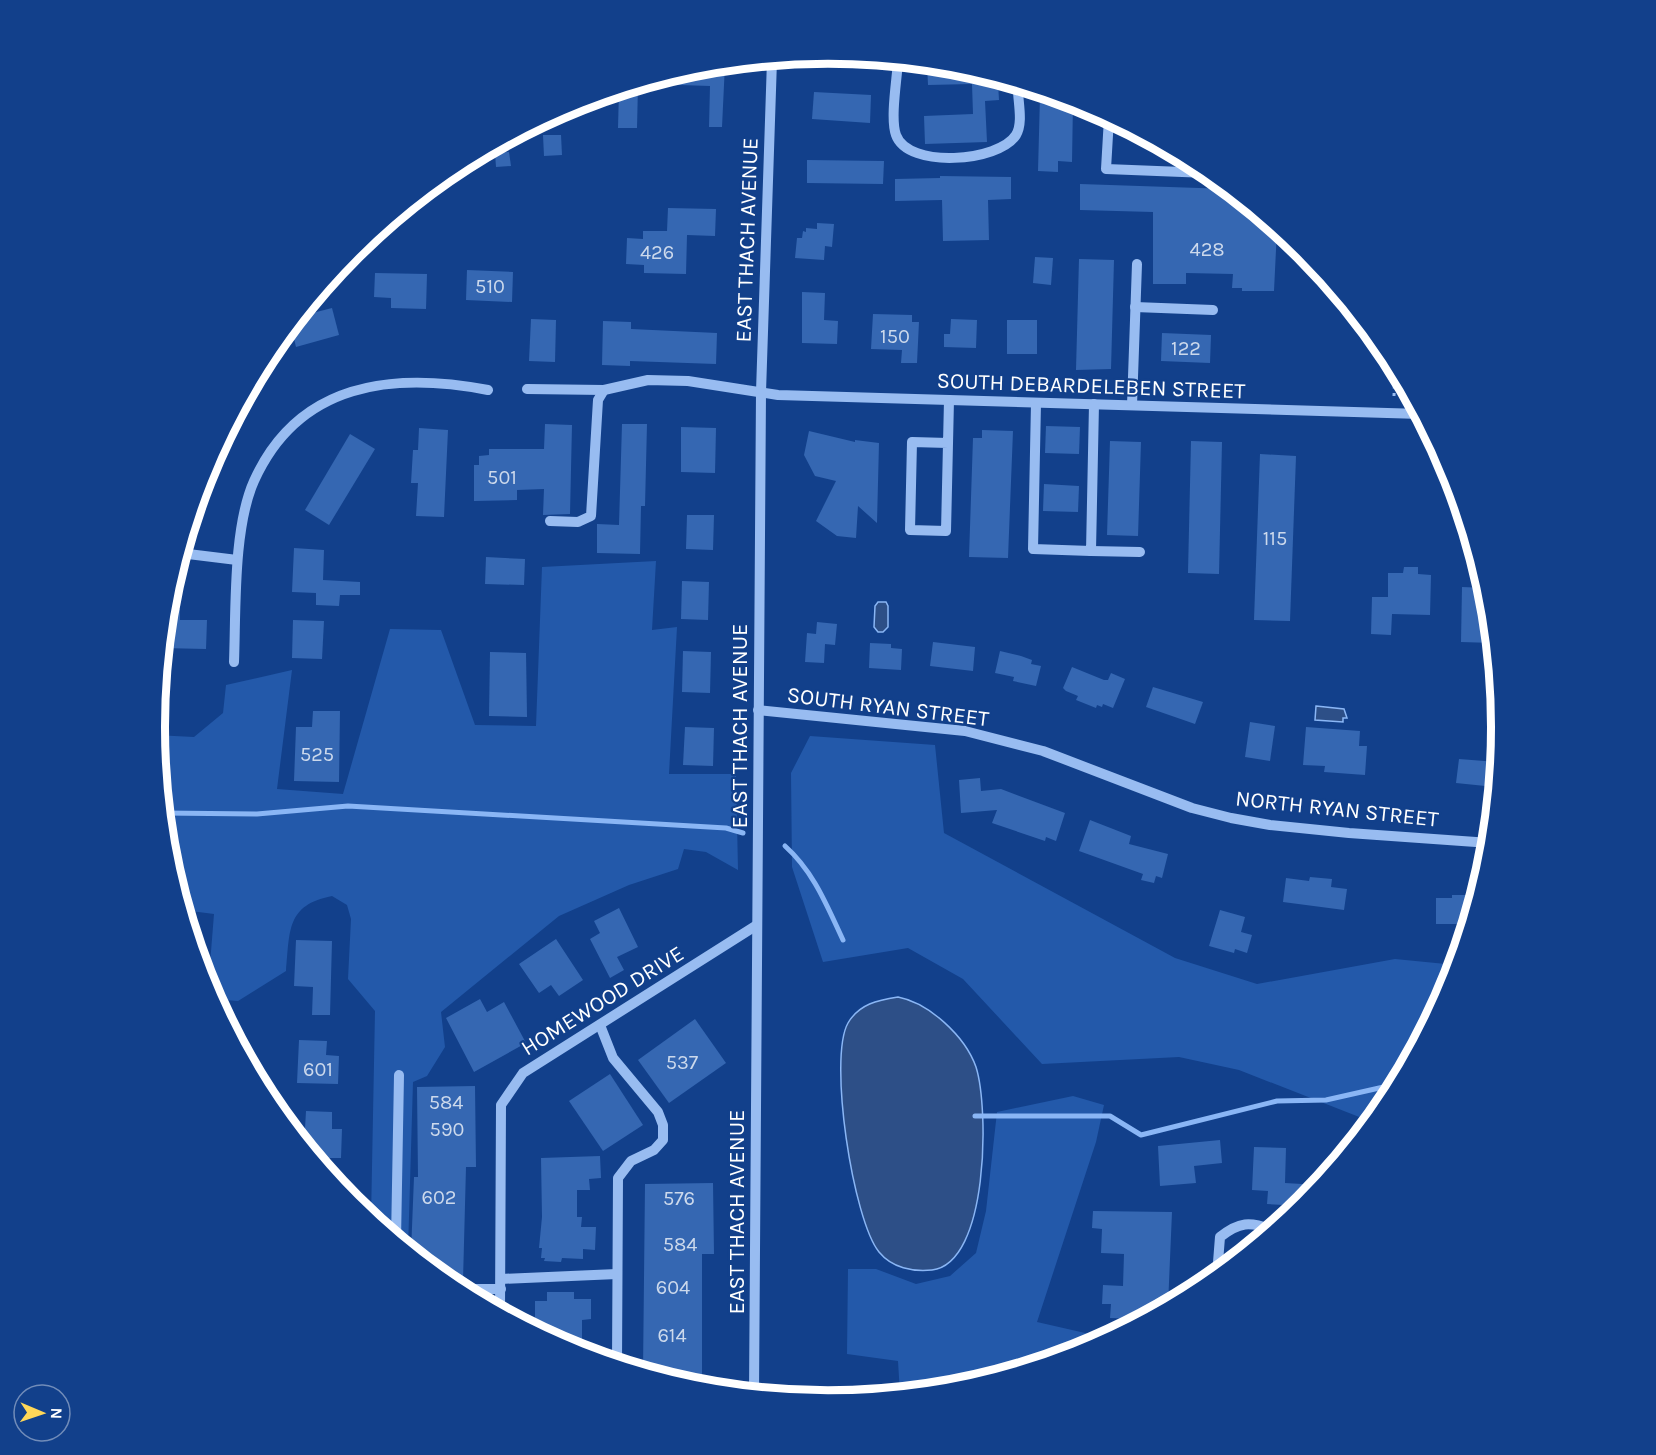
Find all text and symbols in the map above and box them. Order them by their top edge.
street label: EAST THACH AVENUE [730,137,764,343]
house number: 428 [1189,238,1225,261]
house number: 426 [640,241,674,264]
house number: 510 [475,275,505,298]
house number: 150 [880,325,910,348]
house number: 122 [1171,337,1201,360]
street label: SOUTH DEBARDELEBEN STREET [936,368,1246,404]
house number: 501 [487,466,517,489]
house number: 115 [1263,527,1287,550]
street label: EAST THACH AVENUE [727,624,753,828]
street label: SOUTH RYAN STREET [785,682,990,732]
house number: 525 [300,743,334,766]
street label: NORTH RYAN STREET [1234,785,1440,833]
street label: HOMEWOOD DRIVE [517,940,689,1061]
house number: 537 [666,1051,699,1074]
house number: 601 [303,1058,333,1081]
house number: 584 [429,1091,463,1114]
street label: EAST THACH AVENUE [724,1110,750,1314]
house number: 590 [430,1118,464,1141]
house number: 602 [422,1186,456,1209]
house number: 576 [663,1187,695,1210]
house number: 584 [663,1233,697,1256]
house number: 604 [656,1276,690,1299]
house number: 614 [657,1324,687,1347]
north arrow [12,1383,72,1443]
text: N [47,1407,66,1420]

